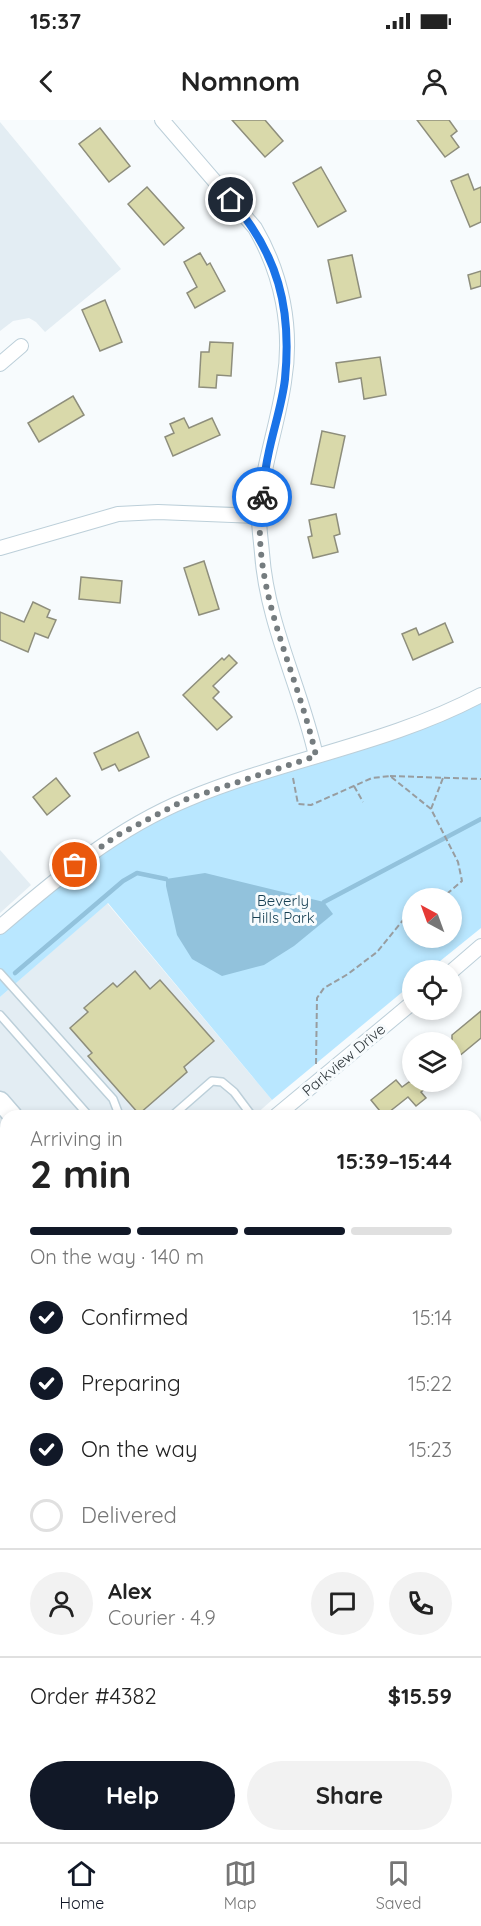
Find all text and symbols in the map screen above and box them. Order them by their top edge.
text: 15:37 [30,7,81,35]
text: Nomnom [181,64,300,98]
icon: back [30,65,63,98]
icon: person [418,65,451,98]
pin [205,174,256,225]
icon: home [214,183,247,216]
courier [232,467,292,527]
icon: bike [246,481,279,514]
pin [49,839,100,890]
icon: bag [58,848,91,881]
north arrow [402,888,462,948]
map controls [402,888,462,1092]
park label: Beverly Hills Park [251,891,315,927]
button: locate [402,960,462,1020]
street label: Parkview Drive [298,1019,389,1100]
button: layers [402,1032,462,1092]
text: Arriving in [30,1126,123,1151]
text: 15:39–15:44 [337,1147,452,1175]
text: 2 min [30,1149,132,1198]
text: On the way · 140 m [30,1244,204,1269]
icon: check [30,1301,63,1334]
text: Confirmed [81,1303,188,1331]
text: 15:14 [412,1305,452,1330]
icon: check [30,1367,63,1400]
text: Preparing [81,1369,181,1397]
text: 15:22 [408,1371,452,1396]
icon: check [30,1433,63,1466]
text: On the way [81,1435,197,1463]
text: 15:23 [408,1437,452,1462]
text: Delivered [81,1501,177,1529]
button: person [30,1572,93,1635]
button: chat [311,1572,374,1635]
button: phone [389,1572,452,1635]
text: Alex [108,1577,151,1605]
text: Courier · 4.9 [108,1605,216,1630]
text: Order #4382 [30,1682,157,1710]
text: $15.59 [388,1682,452,1710]
button: Help [30,1761,235,1830]
button: Share [247,1761,452,1830]
tab: Home [60,1857,104,1913]
tab: Map [224,1857,257,1913]
tab: Saved [376,1857,421,1913]

